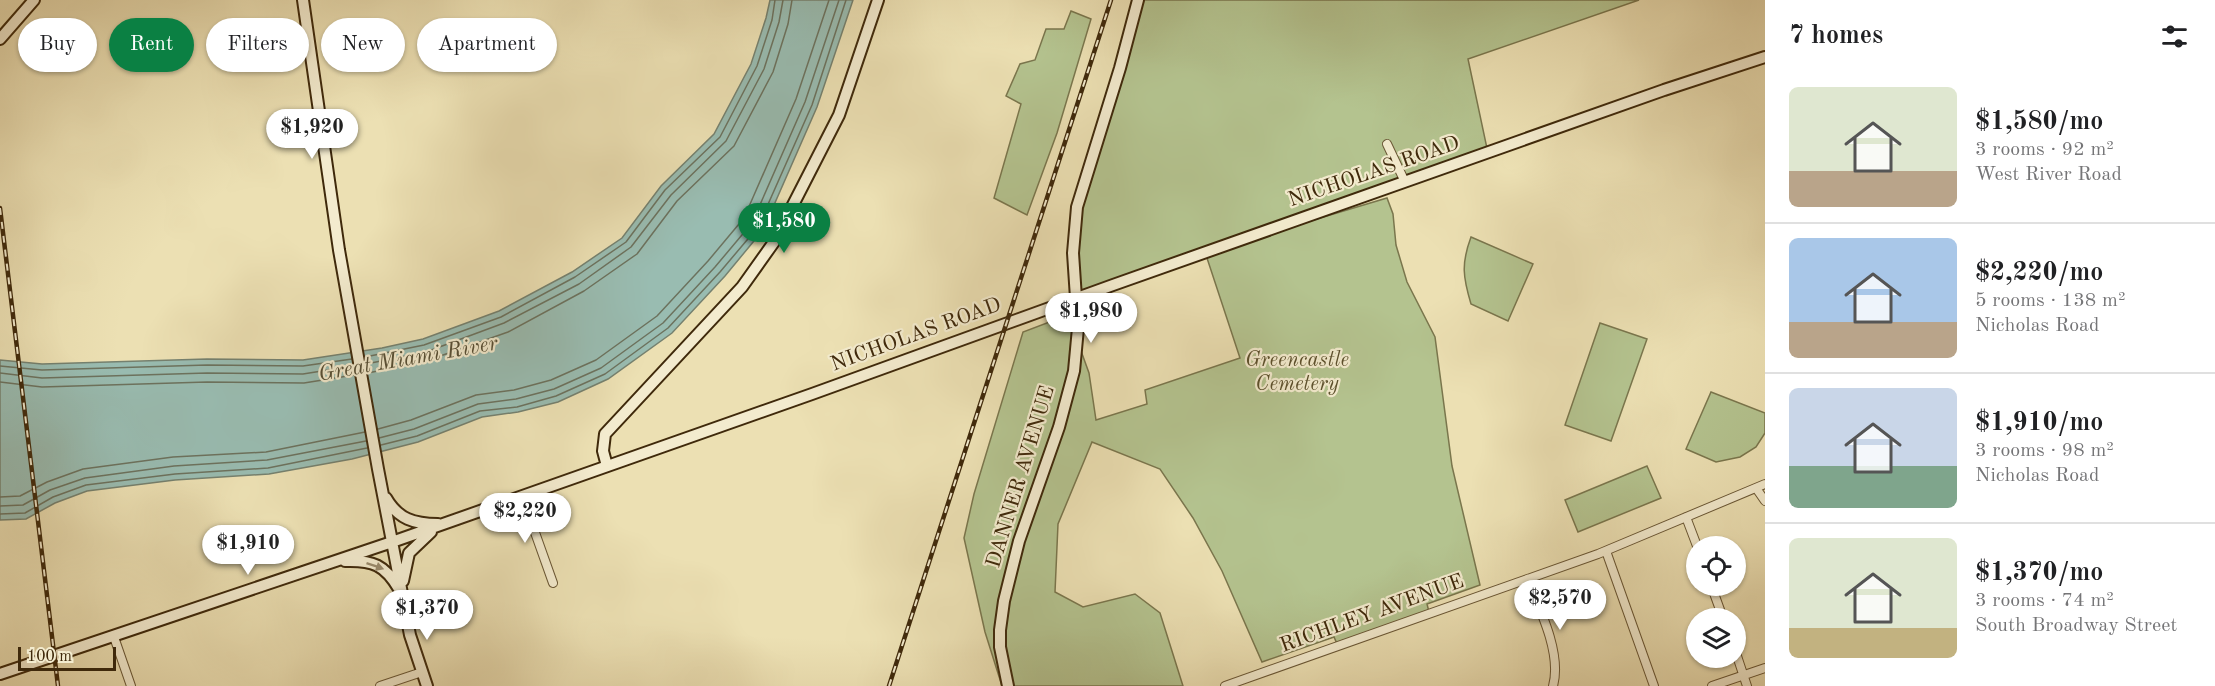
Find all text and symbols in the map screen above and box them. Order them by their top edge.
chip: Buy [18,18,97,72]
chip: Rent [109,18,194,72]
chip: Filters [206,18,309,72]
chip: New [321,18,405,72]
chip: Apartment [417,18,557,72]
icon: filters [2158,20,2191,53]
text: 7 homes [1789,23,1883,49]
pin: $1,920 [263,109,361,160]
text: $1,580/mo [1975,109,2103,135]
icon: home [1837,111,1909,183]
text: $1,920 [280,118,344,138]
street label: NICHOLAS ROAD [1286,133,1462,211]
text: 3 rooms · 92 m² [1975,140,2114,160]
text: West River Road [1975,165,2122,185]
pin: $1,580 [735,203,833,254]
text: $1,580 [752,212,816,232]
text: $2,220/mo [1975,260,2103,286]
icon: home [1837,262,1909,334]
text: 5 rooms · 138 m² [1975,291,2125,311]
pin: $1,980 [1042,293,1140,344]
street label: NICHOLAS ROAD [828,294,1004,376]
text: $1,980 [1059,302,1123,322]
text: Nicholas Road [1975,316,2099,336]
water label: Great Miami River [317,332,500,386]
park label: Greencastle Cemetery [1245,350,1349,395]
street label: DANNER AVENUE [983,383,1059,571]
text: $1,910/mo [1975,410,2103,436]
icon: home [1837,412,1909,484]
text: 3 rooms · 98 m² [1975,441,2114,461]
text: Nicholas Road [1975,466,2099,486]
pin: $2,220 [476,493,574,544]
text: $2,220 [493,502,557,522]
pin: $1,910 [199,525,297,576]
text: $1,910 [216,534,280,554]
map controls [1686,536,1746,668]
button: locate [1686,536,1746,596]
text: $1,370/mo [1975,560,2103,586]
one-way arrow [366,561,384,571]
icon: home [1837,562,1909,634]
street label: RICHLEY AVENUE [1277,571,1467,657]
pin: $2,570 [1511,580,1609,631]
text: $2,570 [1528,589,1592,609]
pin: $1,370 [378,590,476,641]
text: 3 rooms · 74 m² [1975,591,2114,611]
text: $1,370 [395,599,459,619]
button: layers [1686,608,1746,668]
text: South Broadway Street [1975,616,2177,636]
scale bar [18,644,116,672]
text: 100 m [27,649,72,665]

